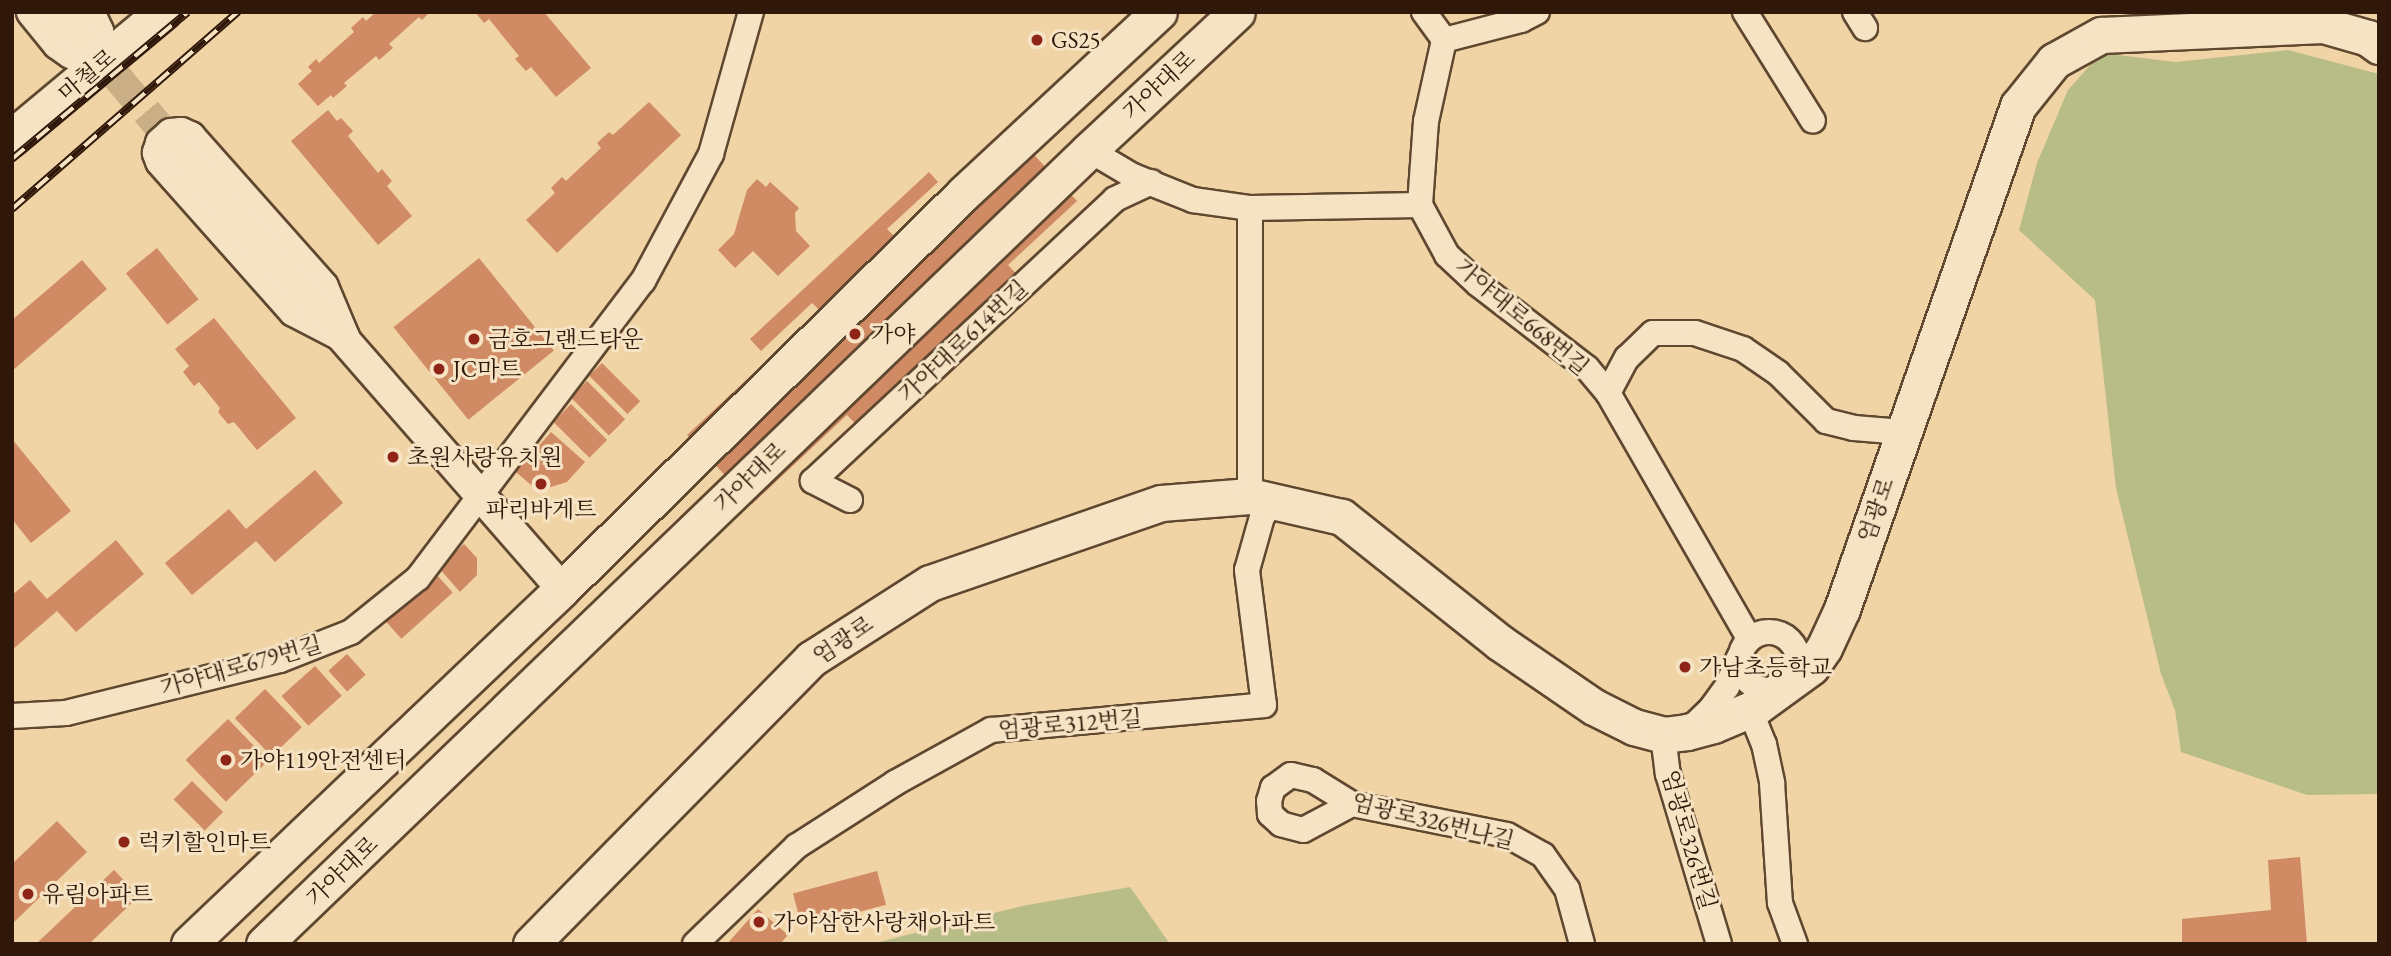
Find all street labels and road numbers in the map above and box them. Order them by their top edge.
street label: 마철로 [53,43,121,107]
street label: 가야대로 [1117,45,1201,125]
street label: 가야대로668번길 [1449,253,1595,381]
street label: 가야대로614번길 [893,274,1033,408]
street label: 가야대로 [708,436,792,518]
street label: 엄광로 [1852,474,1900,546]
street label: 엄광로 [808,610,878,670]
street label: 가야대로679번길 [157,630,325,702]
street label: 엄광로312번길 [997,704,1143,744]
street label: 엄광로326번길 [1656,767,1722,913]
street label: 엄광로326번나길 [1349,787,1517,855]
street label: 가야대로 [300,830,384,912]

